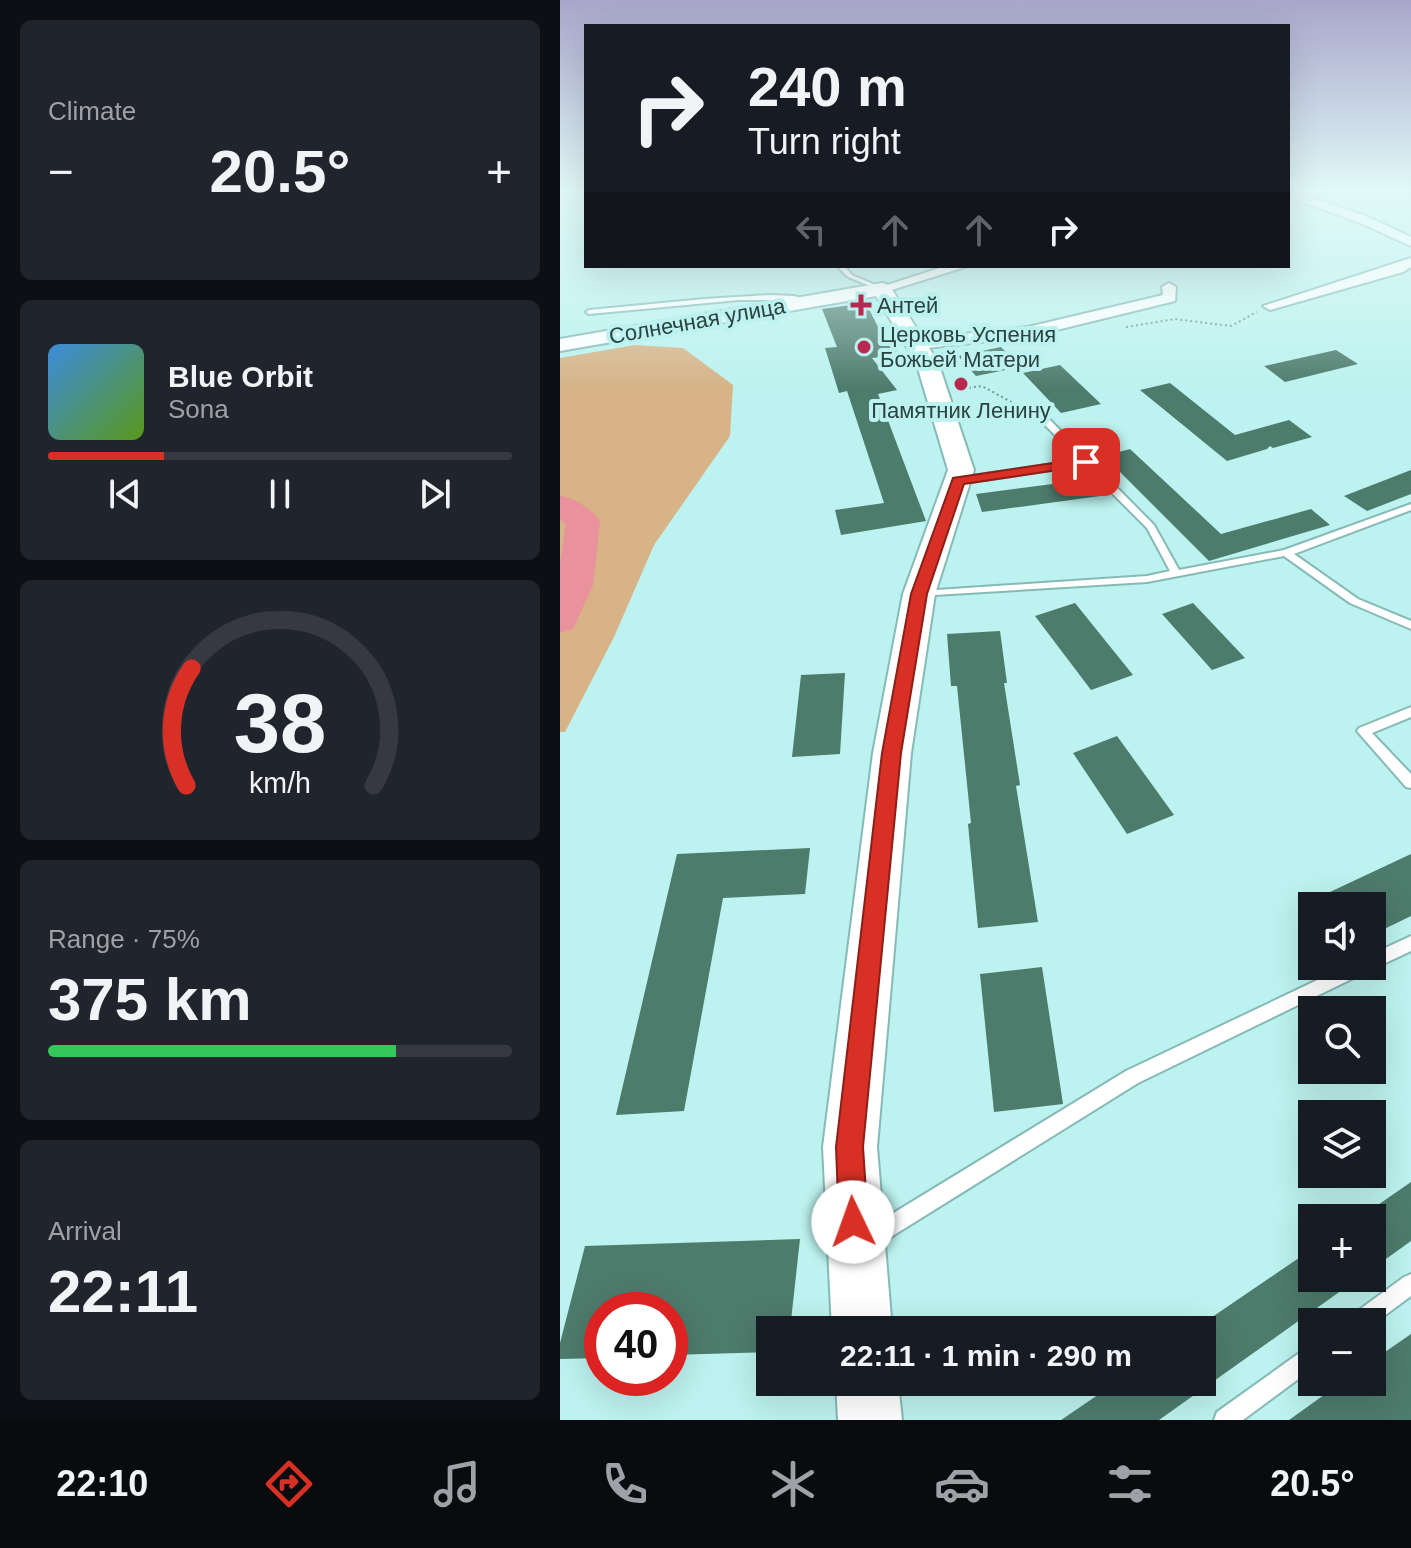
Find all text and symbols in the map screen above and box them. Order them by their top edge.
text: 240 m [748,55,907,118]
icon: right [616,56,720,160]
text: Climate [48,96,136,126]
text: Turn right [748,121,901,162]
text: 20.5° [210,138,350,205]
text: − [48,147,74,196]
text: + [486,147,512,196]
icon: left [789,208,833,252]
icon: ahead [873,208,917,252]
icon: ahead [957,208,1001,252]
icon: right [1041,208,1085,252]
street label: Солнечная улица [607,293,788,349]
place label: Антей [877,293,938,318]
marker: Антей [852,296,870,314]
place label: Церковь Успения Божьей Матери [880,322,1056,372]
marker: Церковь Успения Божьей Матери [855,338,873,356]
text: Blue Orbit [168,360,313,393]
marker: Памятник Ленину [952,375,970,393]
text: Sona [168,394,229,424]
place label: Памятник Ленину [871,398,1051,423]
pin [1052,428,1120,496]
icon: arrive [1064,440,1108,484]
icon: previous [103,472,147,516]
icon: pause [258,472,302,516]
icon: next [413,472,457,516]
text: 38 [234,677,326,770]
text: km/h [249,767,311,799]
map controls [1298,892,1386,1396]
button: sound [1298,892,1386,980]
text: Range · 75% [48,924,200,954]
text: 375 km [48,966,252,1033]
button: search [1298,996,1386,1084]
button: layers [1298,1100,1386,1188]
position arrow [811,1180,895,1264]
button: + [1298,1204,1386,1292]
text: Arrival [48,1216,122,1246]
text: 22:11 [48,1258,198,1325]
speed limit sign: 40 [584,1292,688,1396]
button: − [1298,1308,1386,1396]
text: 22:11 · 1 min · 290 m [840,1339,1132,1372]
icon: directions [261,1456,317,1512]
icon: music [429,1456,485,1512]
icon: phone [597,1456,653,1512]
icon: climate [765,1456,821,1512]
icon: car [934,1456,990,1512]
icon: filters [1102,1456,1158,1512]
text: 22:10 [56,1463,148,1504]
text: 20.5° [1270,1463,1355,1504]

